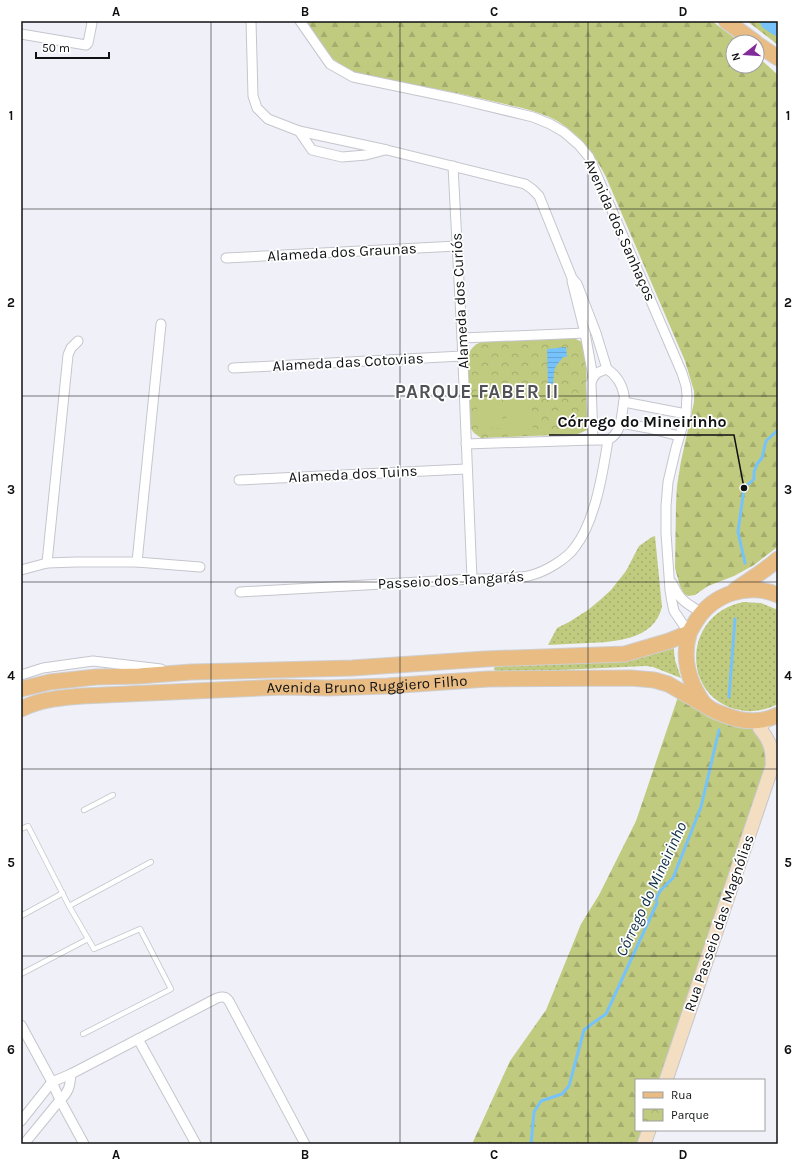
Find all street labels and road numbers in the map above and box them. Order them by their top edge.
street label: Avenida dos Sanhaços [581,156,659,304]
street label: Alameda dos Curiós [447,232,473,370]
street label: Alameda dos Graunas [267,239,417,265]
street label: Alameda das Cotovias [272,349,424,375]
street label: Alameda dos Tuins [288,462,418,486]
street label: Passeio dos Tangarás [377,567,525,593]
street label: Avenida Bruno Ruggiero Filho [266,671,468,697]
street label: Rua Passeio das Magnólias [680,832,758,1014]

